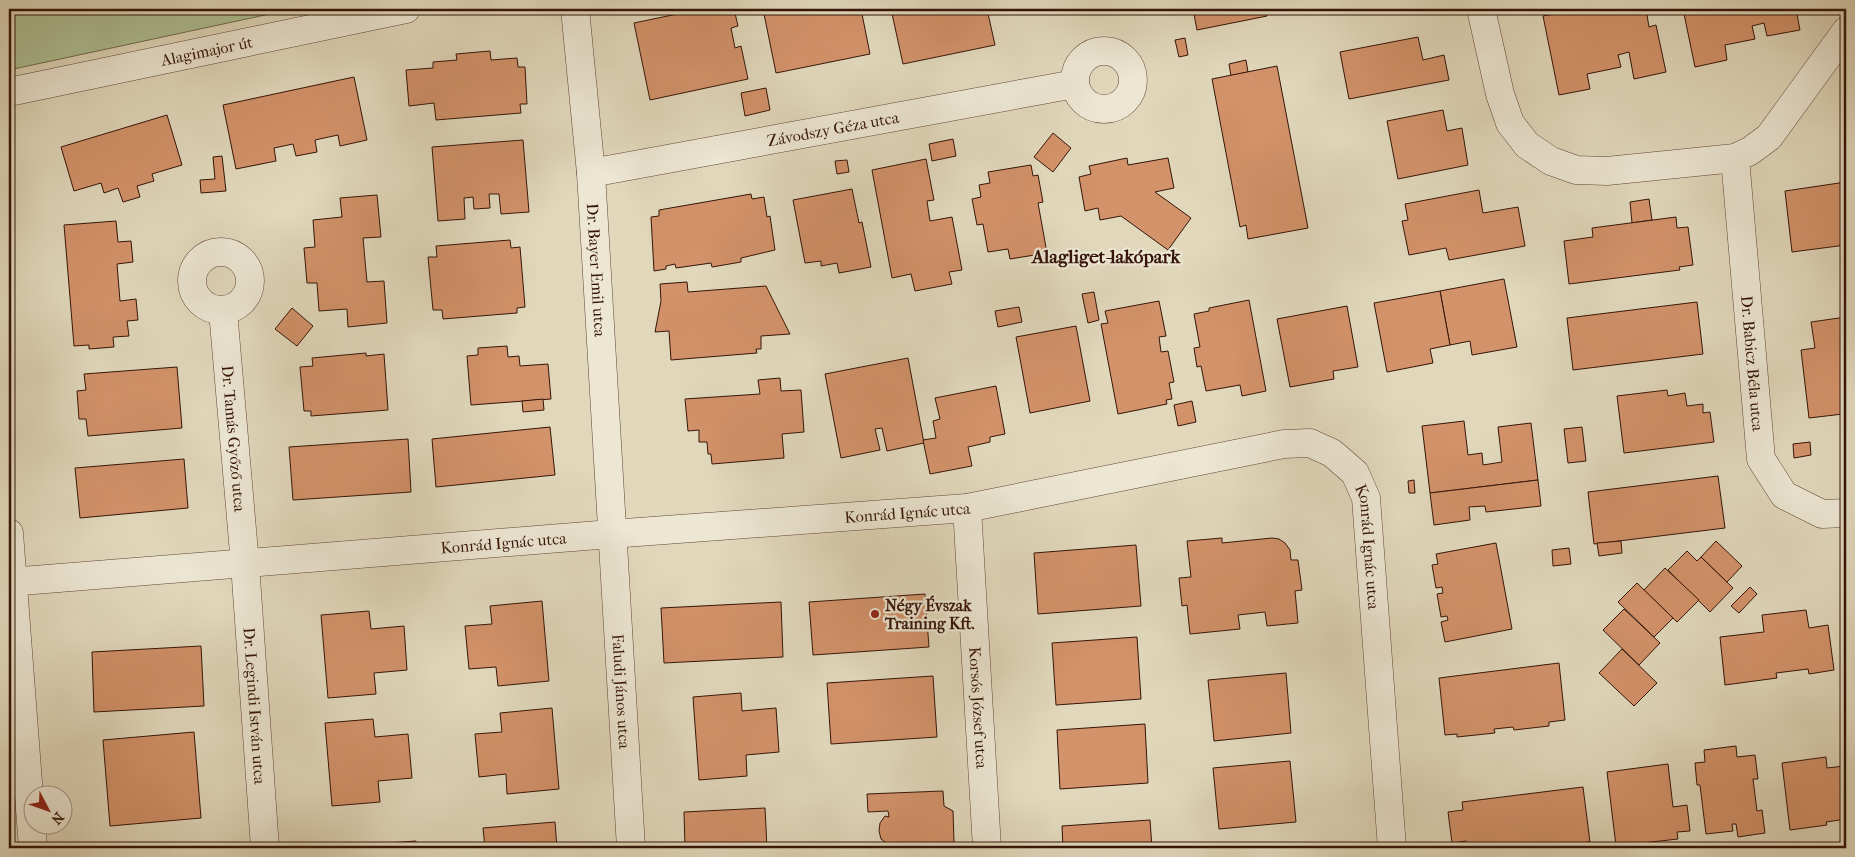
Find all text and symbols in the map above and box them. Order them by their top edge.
street label: Alagimajor út [158,32,255,70]
street label: Závodszy Géza utca [766,107,901,150]
street label: Dr. Bayer Emil utca [583,203,610,338]
district label: Alagliget-lakópark [1031,246,1181,268]
street label: Dr. Babicz Béla utca [1737,295,1768,432]
street label: Dr. Tamás Győző utca [218,364,249,513]
street label: Konrád Ignác utca [1351,481,1383,611]
street label: Konrád Ignác utca [844,499,972,527]
street label: Konrád Ignác utca [440,529,568,558]
place label: Négy Évszak Training Kft. [884,595,975,634]
marker: Négy Évszak Training Kft. [869,608,881,620]
street label: Dr. Legindi István utca [239,627,270,785]
street label: Faludi János utca [608,633,634,750]
street label: Korsós József utca [965,646,991,770]
north arrow [22,784,72,834]
text: N [47,809,67,828]

